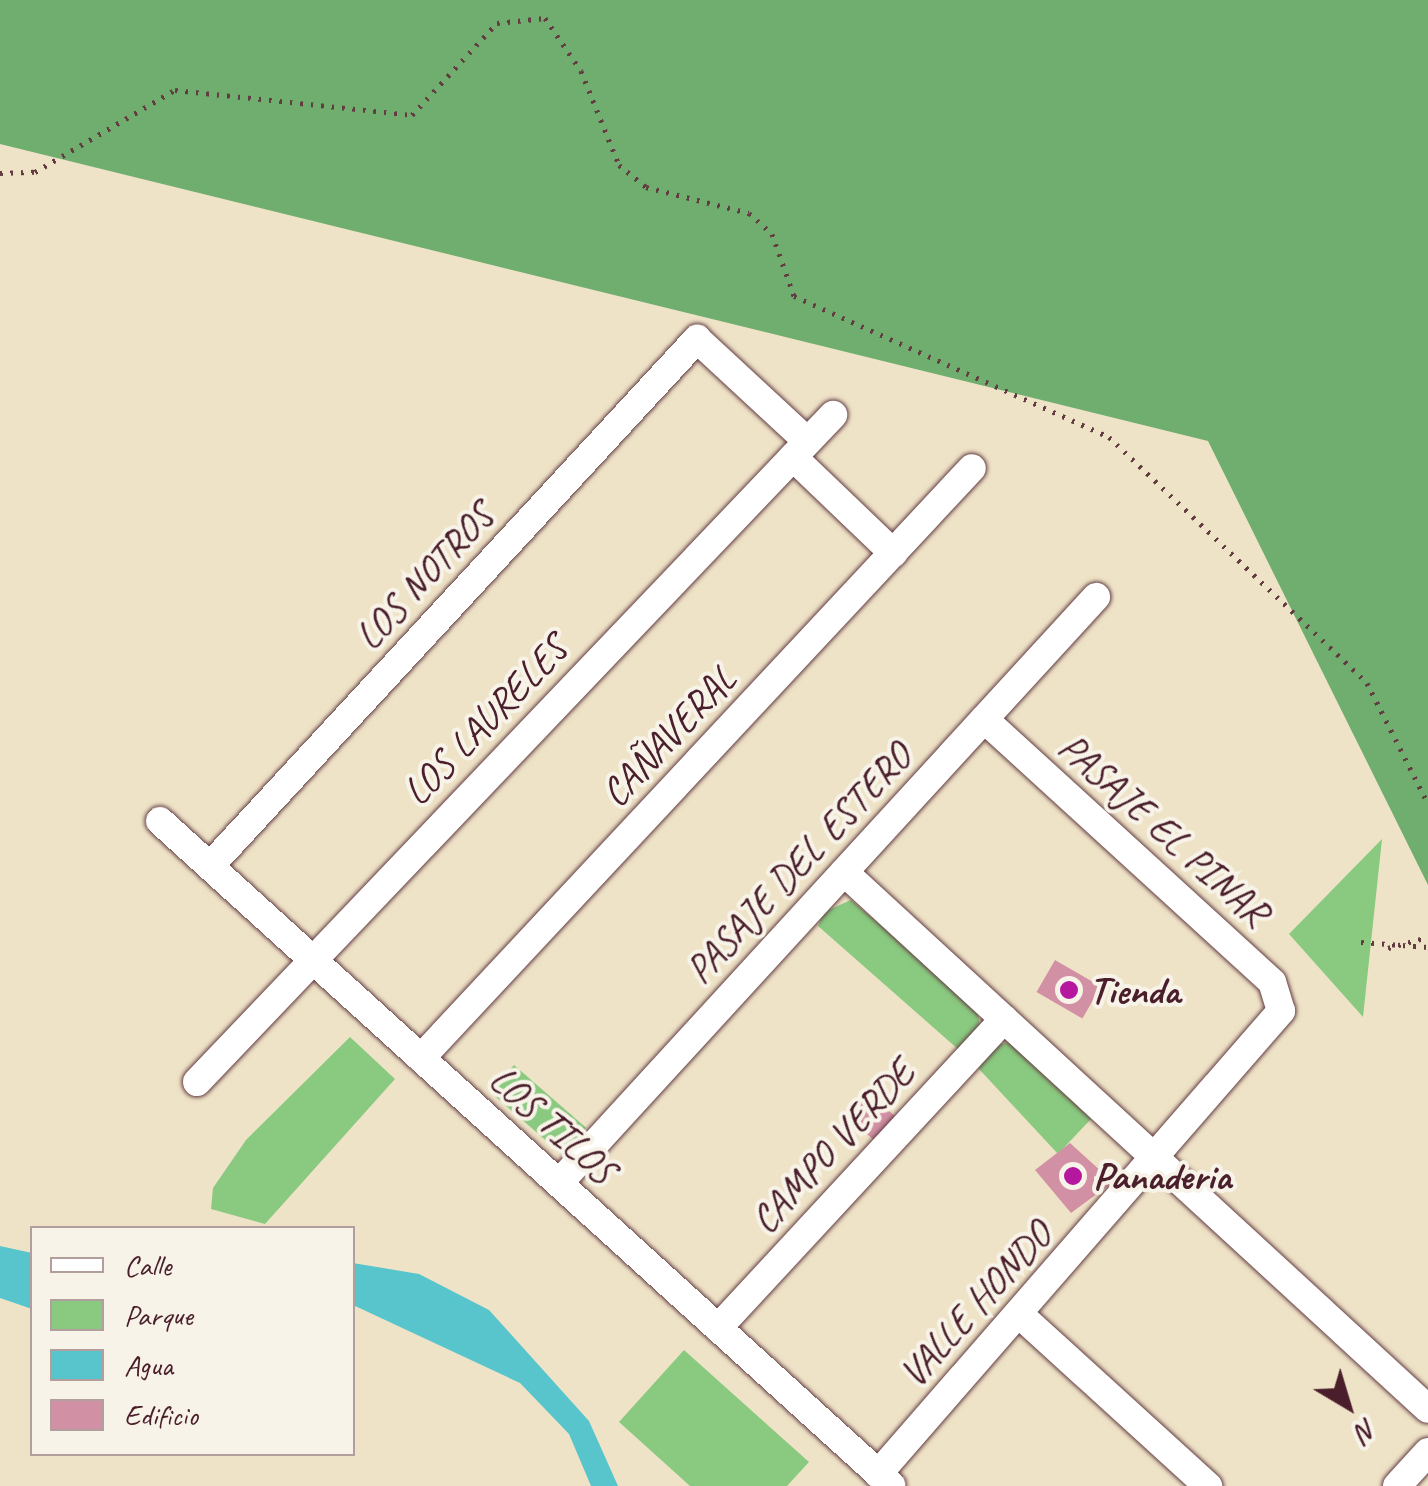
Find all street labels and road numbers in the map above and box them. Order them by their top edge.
street label: LOS NOTROS [344,492,504,660]
street label: LOS LAURELES [393,626,577,814]
street label: CAÑAVERAL [591,655,745,817]
street label: PASAJE EL PINAR [1049,722,1279,936]
street label: PASAJE DEL ESTERO [675,734,921,992]
street label: CAMPO VERDE [740,1050,924,1242]
street label: LOS TILOS [480,1055,626,1193]
street label: VALLE HONDO [888,1211,1062,1397]

